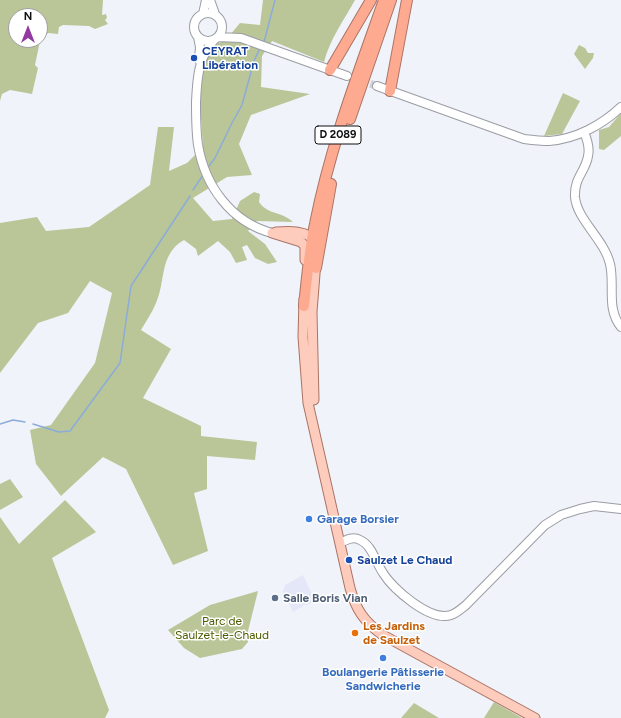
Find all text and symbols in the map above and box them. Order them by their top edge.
north arrow [8,8,48,48]
text: N [24,10,32,23]
place label: CEYRAT Libération [202,44,258,72]
marker: CEYRAT Libération [189,53,199,63]
road number: D 2089 [315,126,361,144]
place label: Garage Borsier [317,512,399,526]
marker: Garage Borsier [304,514,314,524]
place label: Saulzet Le Chaud [357,553,452,567]
marker: Saulzet Le Chaud [344,555,354,565]
place label: Salle Boris Vian [283,591,368,605]
marker: Salle Boris Vian [270,593,280,603]
park label: Parc de Saulzet-le-Chaud [175,614,269,642]
place label: Les Jardins de Saulzet [363,619,425,647]
marker: Les Jardins de Saulzet [350,628,360,638]
marker: Boulangerie Pâtisserie Sandwicherie [378,653,388,663]
place label: Boulangerie Pâtisserie Sandwicherie [322,665,444,693]

